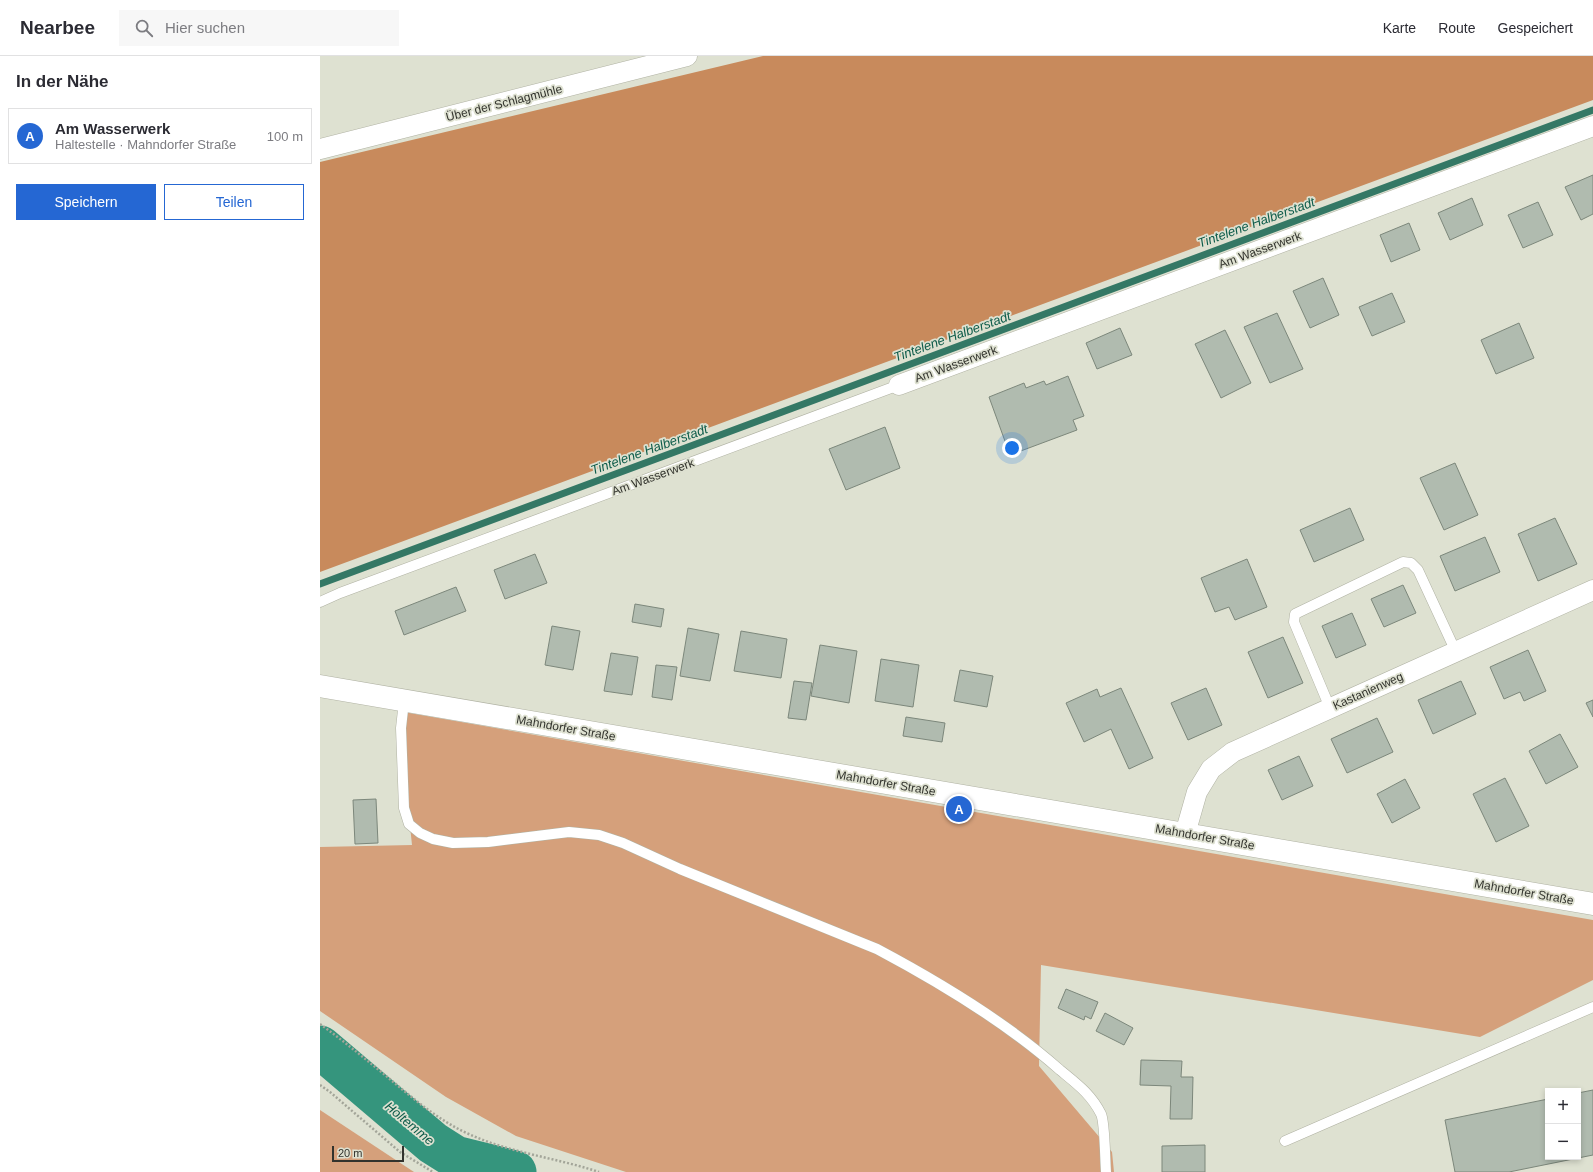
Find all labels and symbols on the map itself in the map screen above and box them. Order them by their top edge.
street label: Über der Schlagmühle [444,82,564,124]
water label: Tintelene Halberstadt [1196,194,1318,251]
street label: Am Wasserwerk [1217,228,1304,271]
water label: Tintelene Halberstadt [892,308,1014,365]
street label: Am Wasserwerk [913,342,1000,385]
water label: Tintelene Halberstadt [589,421,711,478]
your location [1002,438,1022,458]
street label: Am Wasserwerk [610,455,697,498]
street label: Kastanienweg [1331,669,1405,713]
street label: Mahndorfer Straße [515,712,617,744]
street label: Mahndorfer Straße [835,767,937,799]
pin: A [946,794,972,824]
street label: Mahndorfer Straße [1154,821,1256,853]
street label: Mahndorfer Straße [1473,876,1575,908]
water label: Holtemme [382,1099,437,1148]
scale bar [332,1144,404,1163]

